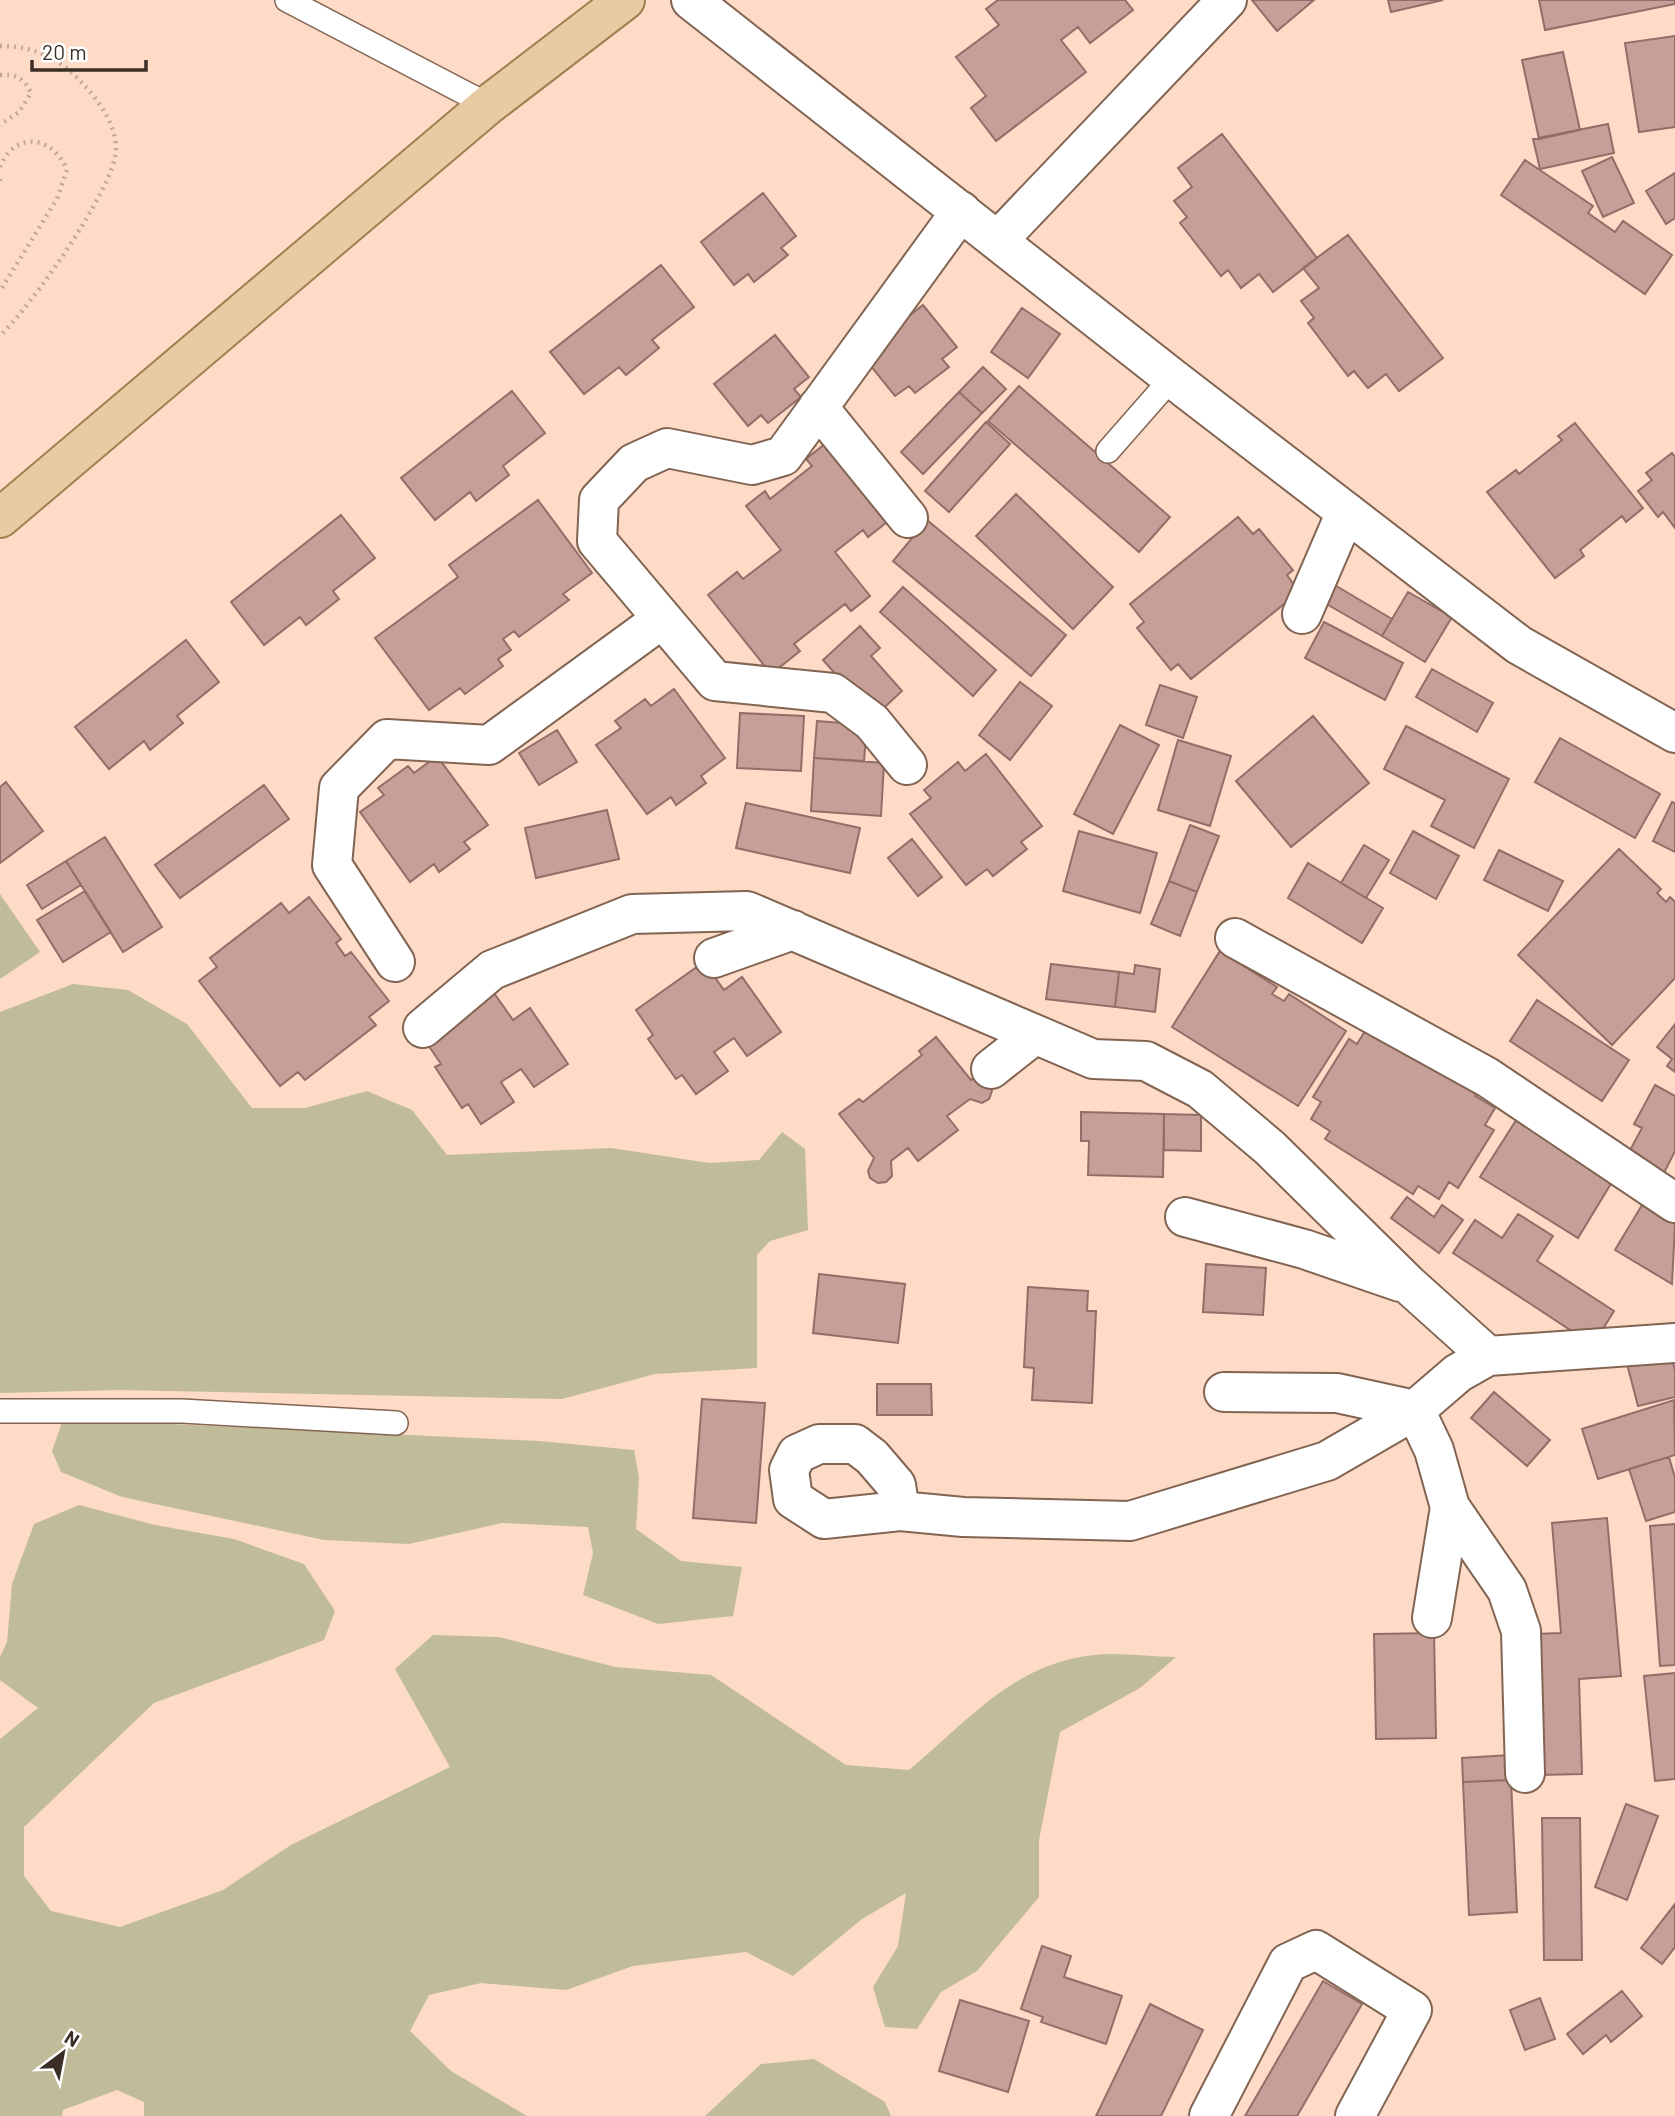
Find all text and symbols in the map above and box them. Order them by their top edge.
scale bar [32,28,145,72]
text: 20 m [42,39,87,64]
north arrow [28,2018,98,2088]
text: N [61,2025,84,2051]

